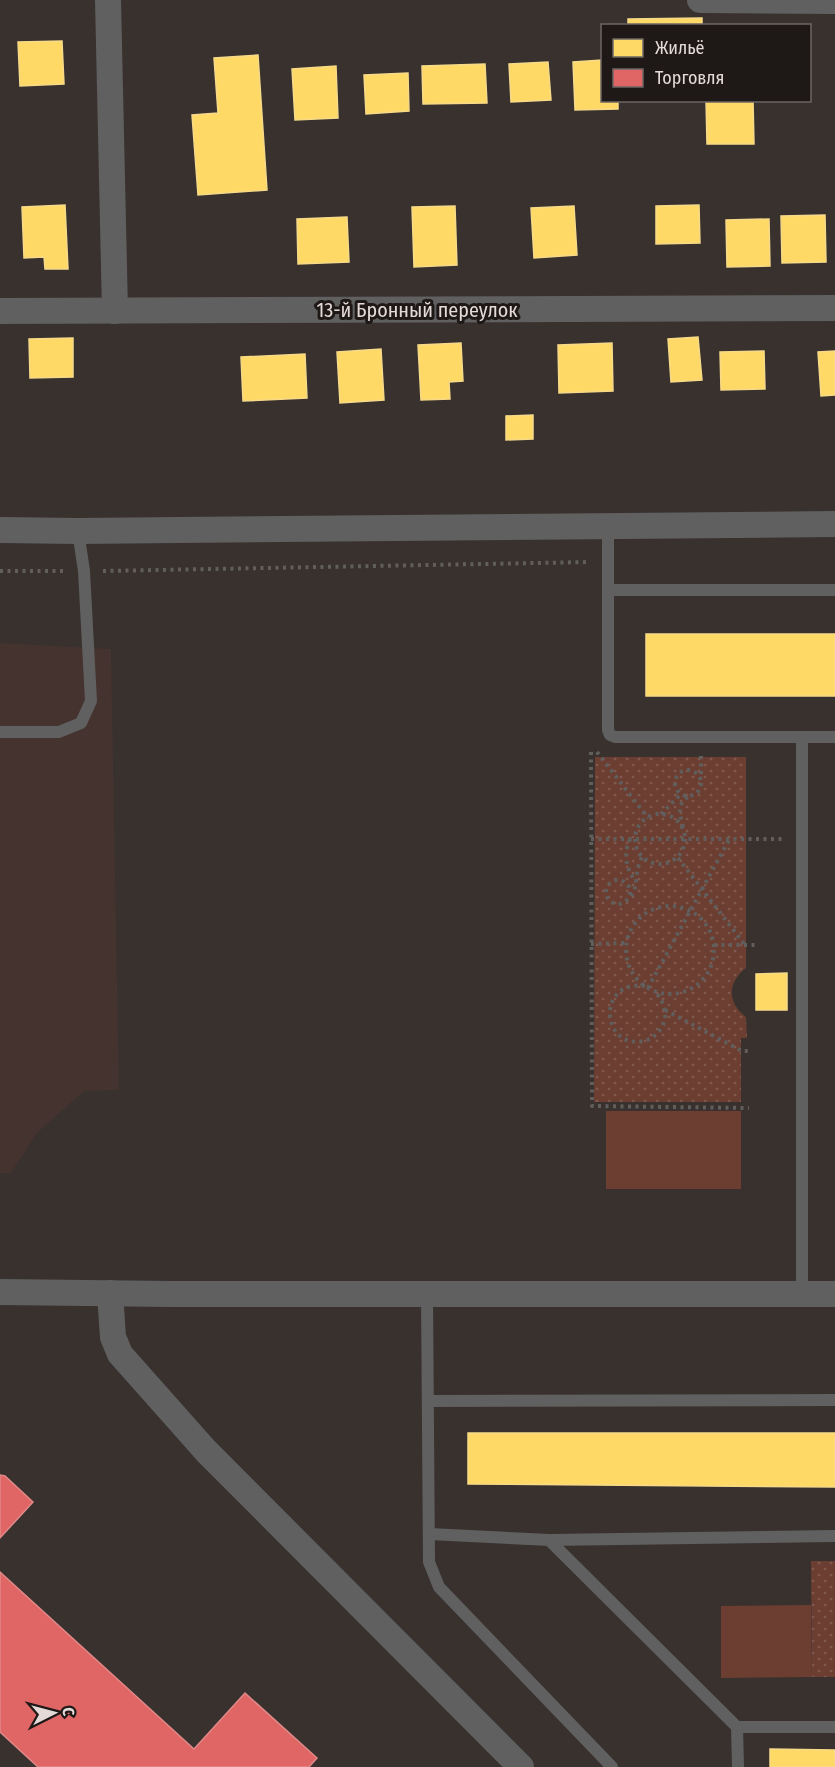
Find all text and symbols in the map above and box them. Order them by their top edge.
legend [601,24,811,102]
text: Жильё [655,37,705,59]
text: Торговля [655,67,724,89]
street label: 13-й Бронный переулок [316,298,518,322]
north arrow [24,1683,84,1743]
text: С [59,1706,78,1717]

